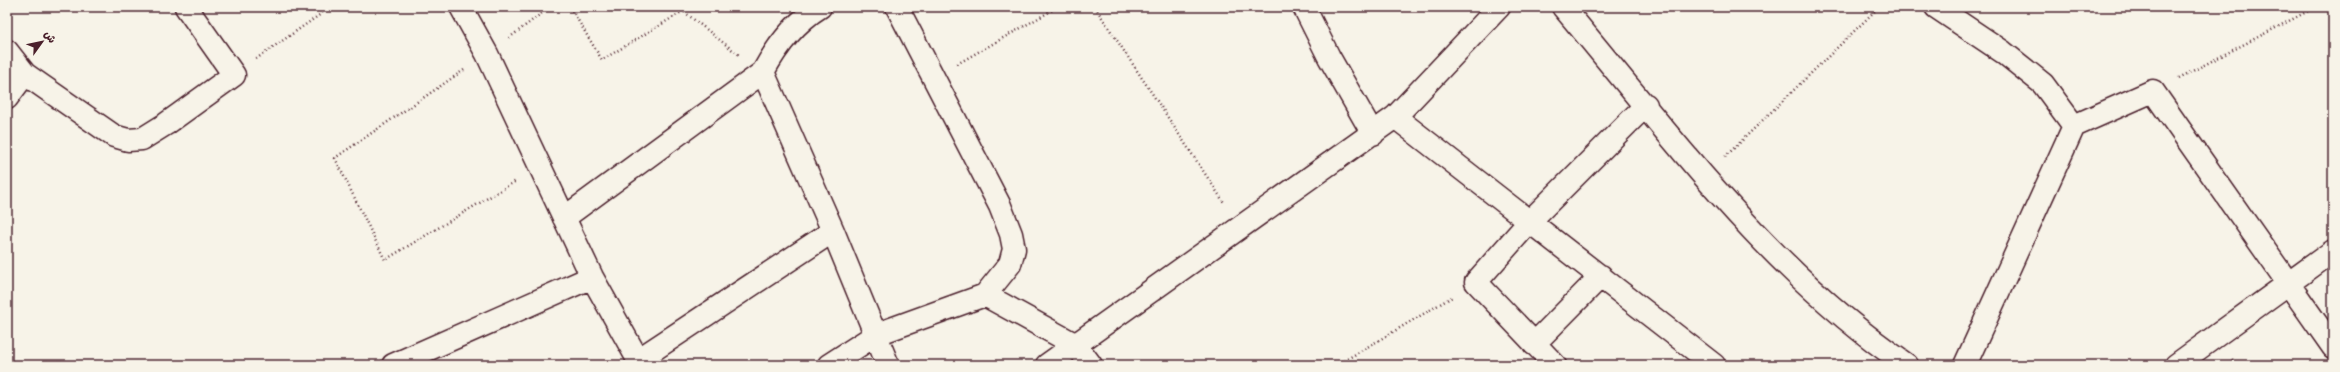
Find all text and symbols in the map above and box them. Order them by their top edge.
north arrow [22,22,62,62]
text: ش [40,27,61,46]

